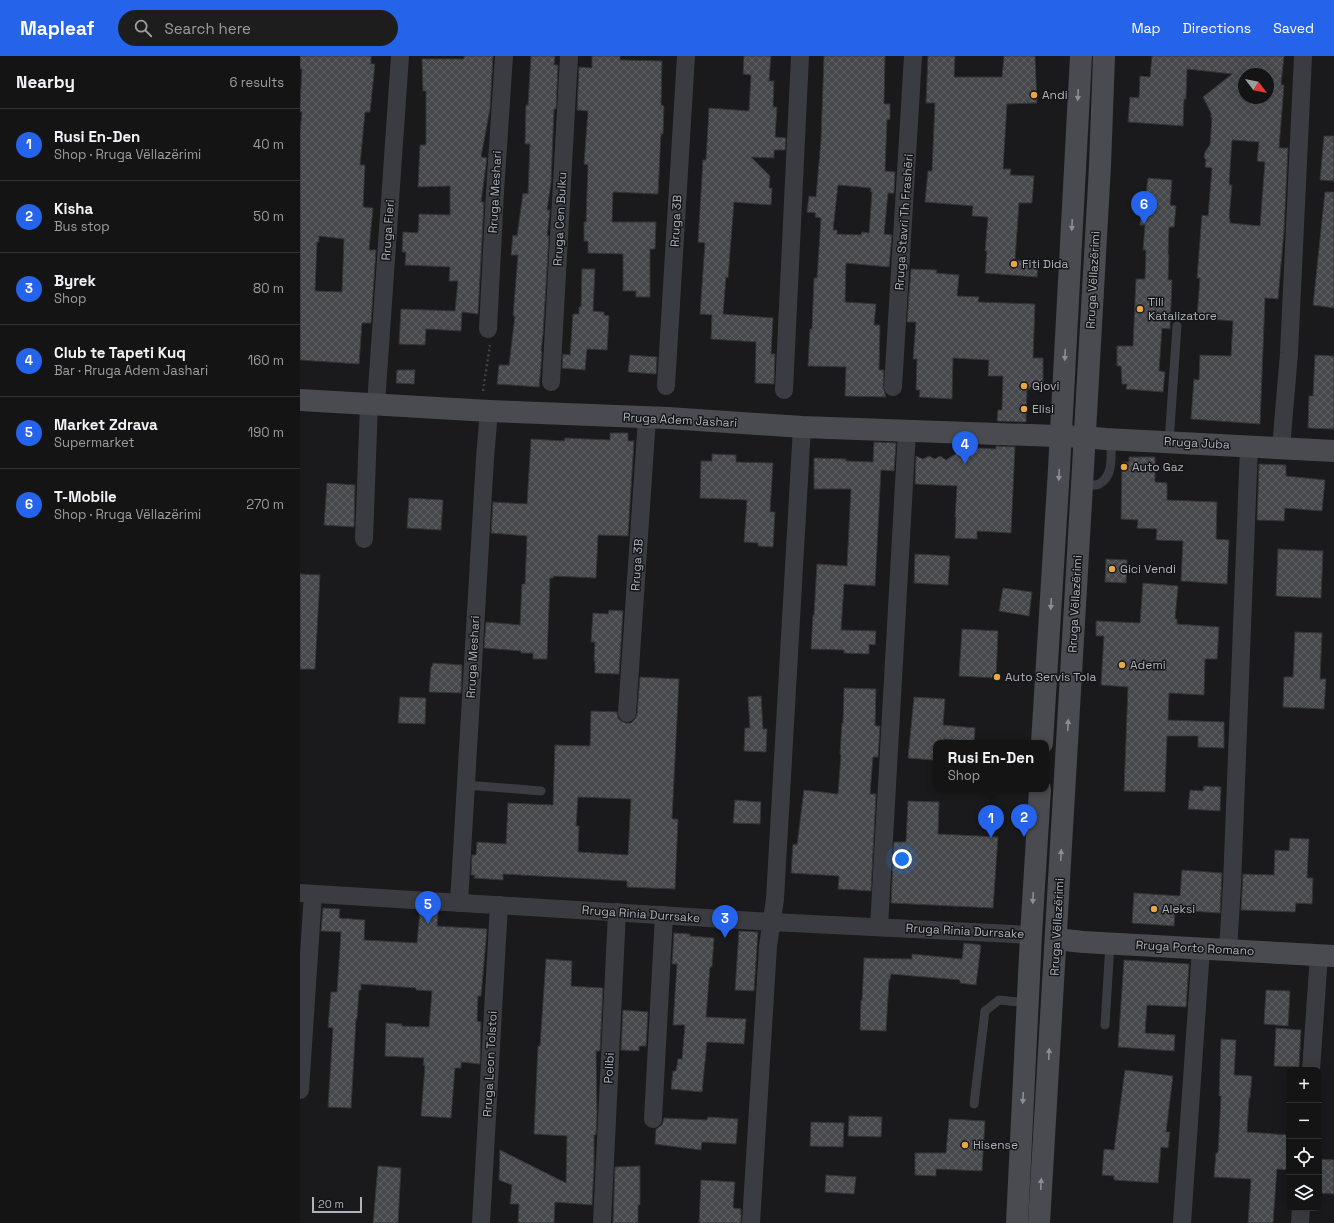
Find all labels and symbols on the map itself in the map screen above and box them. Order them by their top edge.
north arrow [1238,68,1274,104]
place label: Andi [1042,87,1068,103]
one-way arrow [1075,89,1082,101]
marker: Andi [1029,90,1039,100]
street label: Rruga Meshari [485,150,505,234]
street label: Rruga Stavri Th Frashëri [891,153,917,291]
street label: Rruga Cen Bulku [550,171,570,267]
pin: 6 [1131,191,1157,224]
street label: Rruga 3B [667,194,685,248]
street label: Rruga Fieri [378,199,398,261]
one-way arrow [1068,219,1075,231]
street label: Rruga Vëllazërimi [1082,231,1104,329]
place label: Fiti Dida [1022,256,1069,272]
marker: Fiti Dida [1009,259,1019,269]
place label: Tili Katalizatore [1148,294,1217,324]
marker: Tili Katalizatore [1135,304,1145,314]
one-way arrow [1061,349,1068,361]
place label: Gjovi [1032,378,1060,394]
marker: Gjovi [1019,381,1029,391]
place label: Elisi [1032,401,1054,417]
marker: Elisi [1019,404,1029,414]
street label: Rruga Adem Jashari [622,409,738,431]
pin: 4 [952,431,978,464]
street label: Rruga Juba [1164,433,1230,453]
place label: Auto Gaz [1132,459,1184,475]
marker: Auto Gaz [1119,462,1129,472]
one-way arrow [1055,469,1062,481]
street label: Rruga 3B [627,538,647,592]
street label: Rruga Vëllazërimi [1064,555,1086,653]
place label: Gici Vendi [1120,561,1176,577]
marker: Gici Vendi [1107,564,1117,574]
one-way arrow [1047,598,1054,611]
street label: Rruga Meshari [463,615,483,699]
place label: Ademi [1130,657,1166,673]
marker: Ademi [1117,660,1127,670]
place label: Auto Servis Tola [1005,669,1096,685]
marker: Auto Servis Tola [992,672,1002,682]
one-way arrow [1065,719,1072,731]
pin: 2 [1011,804,1037,837]
pin: 1 [978,805,1004,838]
your location [892,849,912,869]
one-way arrow [1057,849,1064,861]
street label: Rruga Vëllazërimi [1046,878,1068,976]
pin: 5 [415,891,441,924]
one-way arrow [1030,892,1036,905]
place label: Aleksi [1162,901,1195,917]
street label: Rruga Rinia Durrsake [581,902,701,926]
marker: Aleksi [1149,904,1159,914]
pin: 3 [712,905,738,938]
street label: Rruga Rinia Durrsake [905,920,1025,942]
street label: Rruga Porto Romano [1135,937,1255,959]
street label: Rruga Leon Tolstoi [479,1010,501,1118]
one-way arrow [1046,1047,1052,1060]
street label: Polibi [600,1052,618,1084]
one-way arrow [1020,1092,1026,1105]
place label: Hisense [973,1137,1018,1153]
marker: Hisense [960,1140,970,1150]
one-way arrow [1038,1178,1045,1190]
scale bar [312,1195,362,1214]

